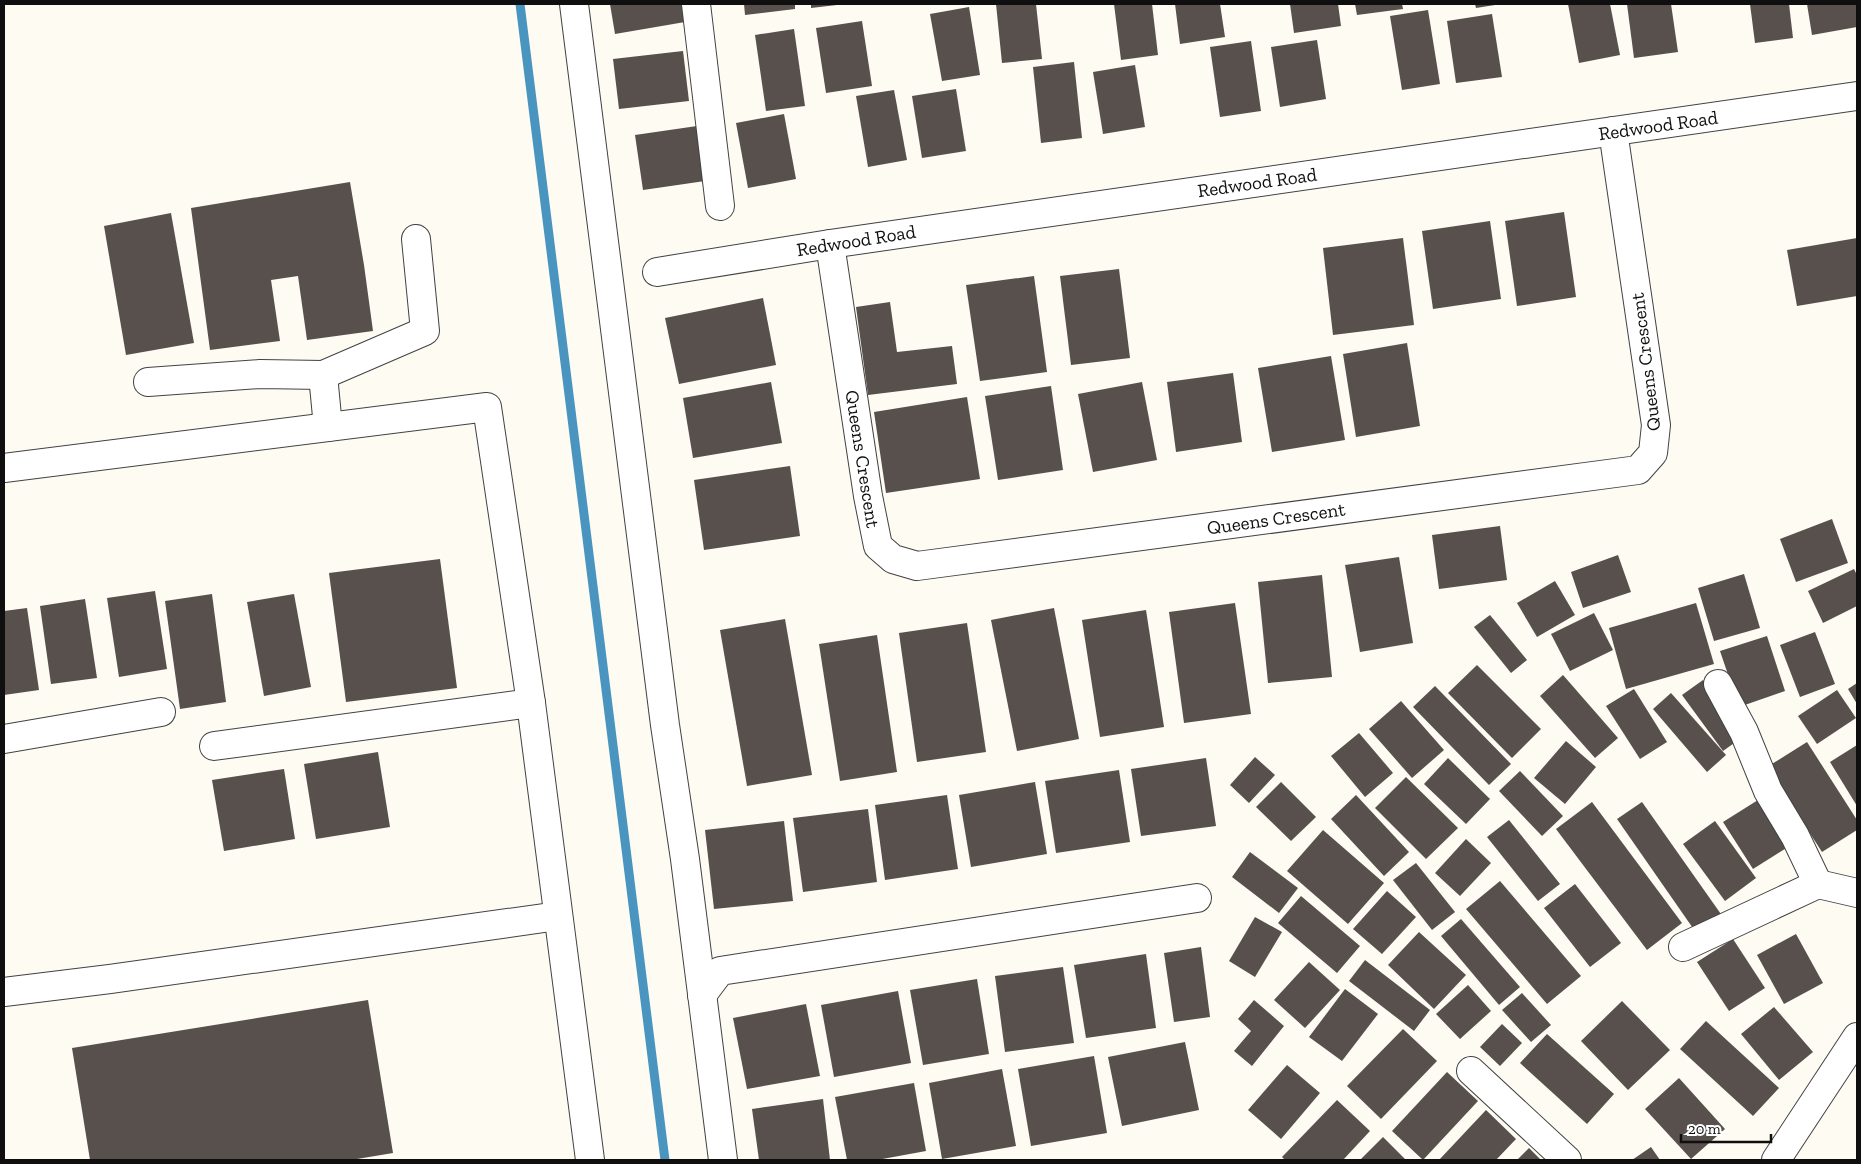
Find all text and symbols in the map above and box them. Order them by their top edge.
street label: Redwood Road [1597,106,1720,145]
street label: Redwood Road [1196,163,1319,202]
street label: Redwood Road [795,220,918,261]
street label: Queens Crescent [1626,291,1665,432]
street label: Queens Crescent [840,389,885,530]
street label: Queens Crescent [1206,497,1347,540]
scale bar [1681,1112,1771,1144]
text: 20 m [1688,1120,1721,1138]

